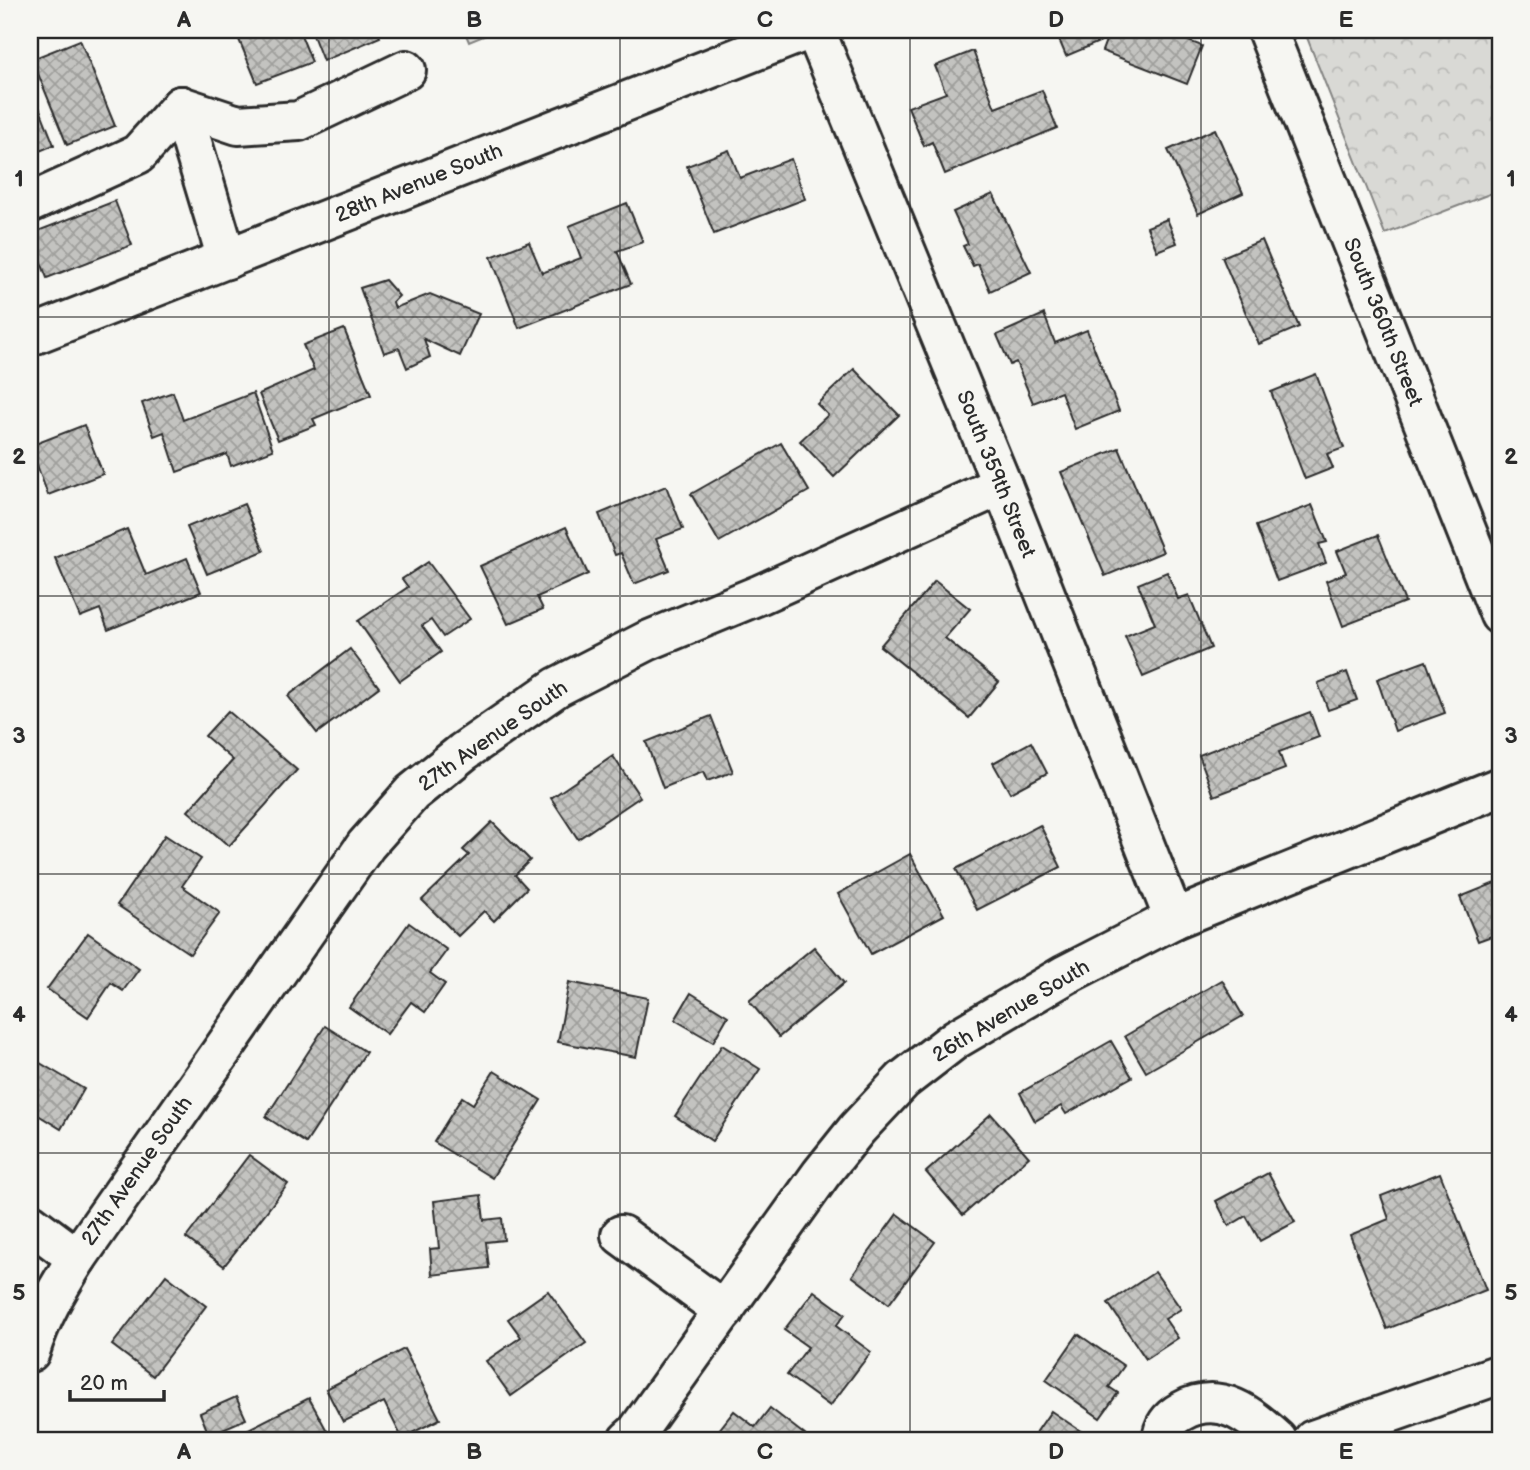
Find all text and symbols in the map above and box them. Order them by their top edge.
text: A [176,6,192,34]
text: B [466,6,482,34]
text: C [757,6,773,34]
text: D [1048,6,1064,34]
text: E [1339,6,1354,34]
street label: 28th Avenue South [332,138,506,228]
text: 1 [14,165,24,193]
text: 1 [1506,165,1516,193]
street label: South 360th Street [1338,234,1428,410]
street label: South 359th Street [951,387,1041,562]
text: 2 [12,443,26,471]
text: 2 [1504,443,1518,471]
street label: 27th Avenue South [414,675,572,797]
text: 3 [12,722,26,750]
text: 3 [1504,722,1518,750]
street label: 26th Avenue South [928,954,1094,1068]
text: 4 [12,1001,26,1029]
text: 4 [1504,1001,1518,1029]
street label: 27th Avenue South [76,1092,198,1250]
text: 5 [12,1279,26,1307]
text: 5 [1504,1279,1518,1307]
scale bar [70,1358,164,1402]
text: 20 m [80,1371,128,1396]
text: A [176,1438,192,1466]
text: B [466,1438,482,1466]
text: C [757,1438,773,1466]
text: D [1048,1438,1064,1466]
text: E [1339,1438,1354,1466]

